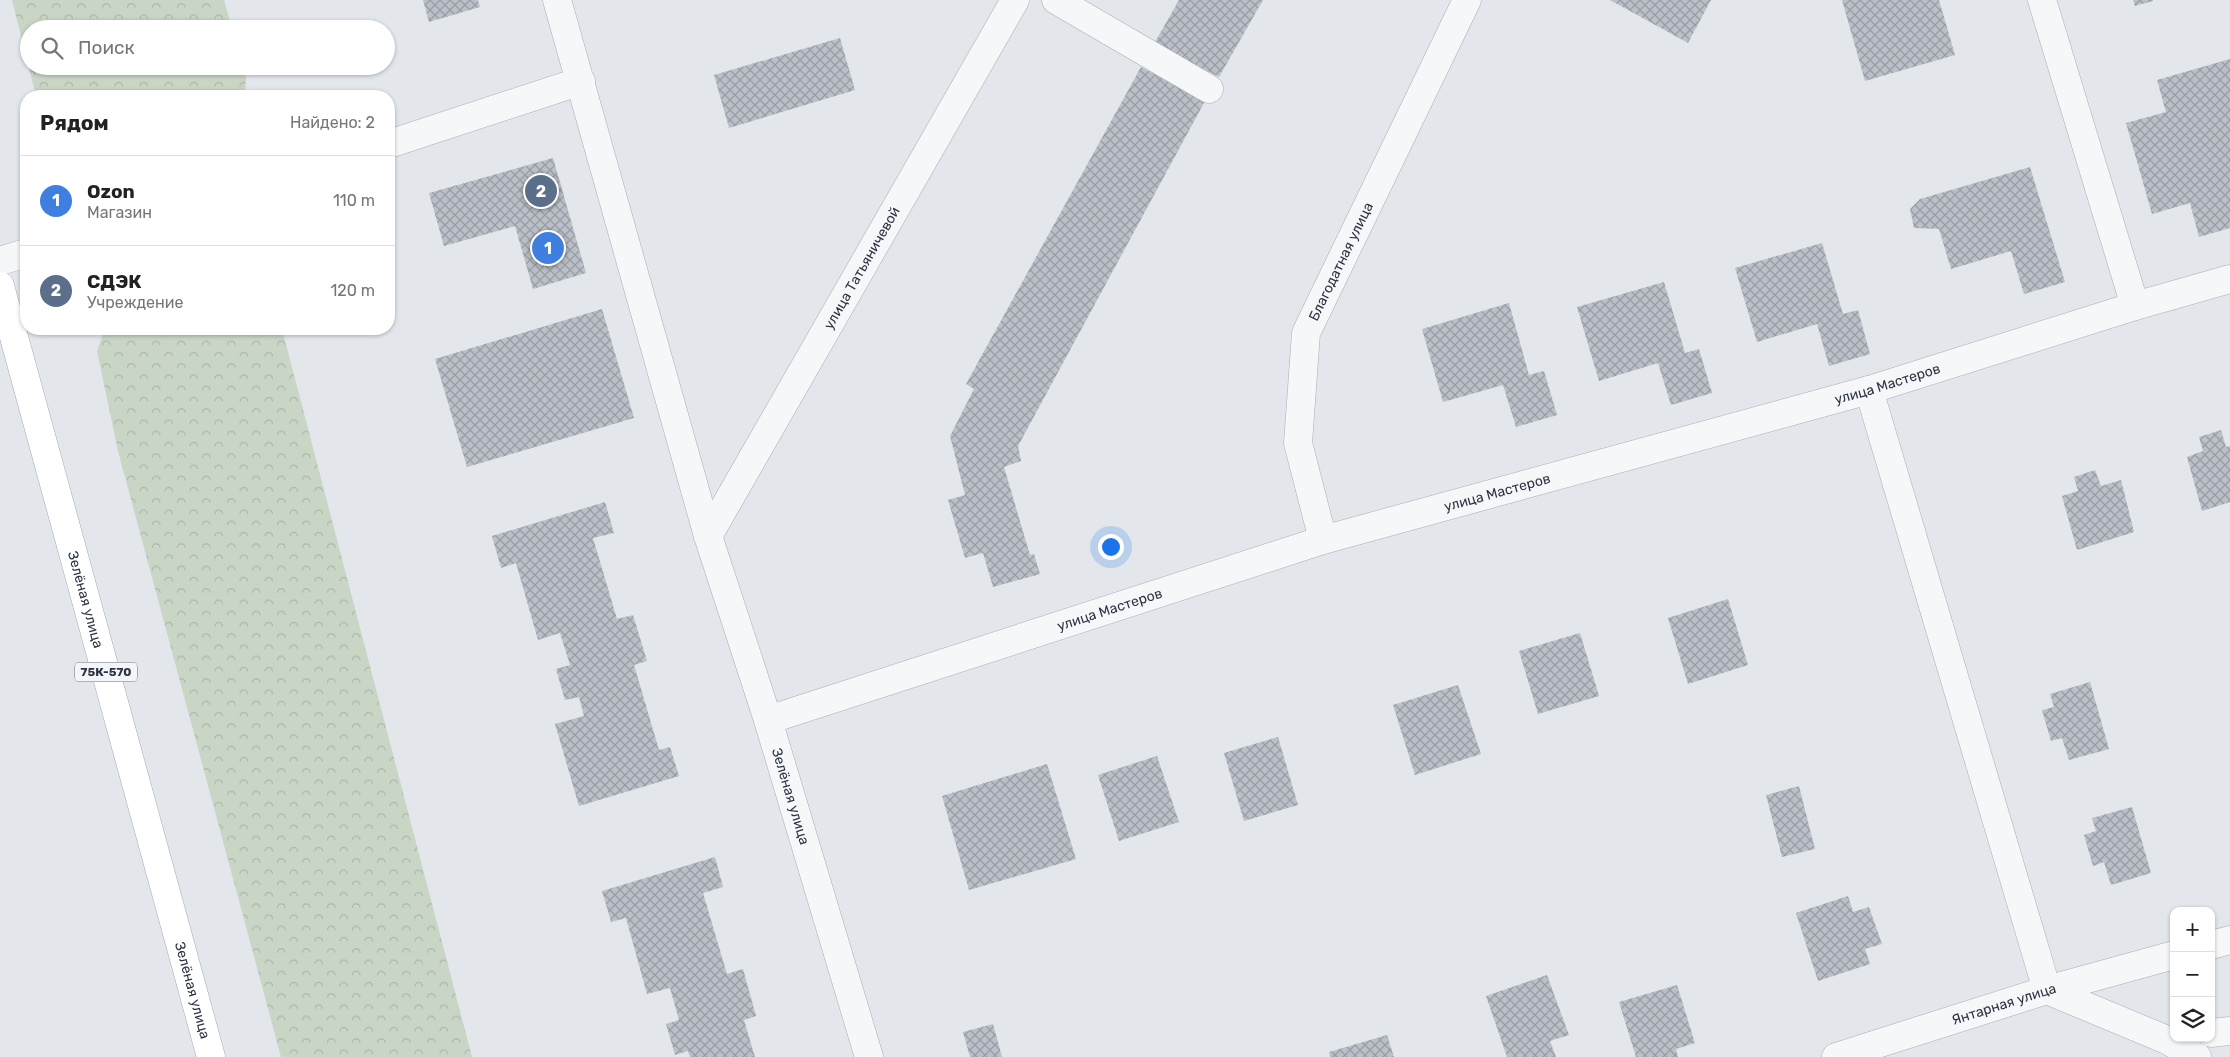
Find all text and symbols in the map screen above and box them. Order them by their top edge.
search box [20,20,395,75]
icon: search [38,34,66,62]
text: Поиск [78,36,135,59]
text: Рядом [40,110,109,135]
text: Найдено: 2 [290,113,375,132]
pin: 2 [525,172,557,210]
text: Ozon [87,180,135,203]
text: 1 [52,191,60,210]
text: 110 m [333,191,375,210]
street label: Благодатная улица [1305,199,1377,323]
text: Магазин [87,203,152,222]
street label: улица Татьяничевой [820,204,903,332]
pin: 1 [532,229,564,267]
text: СДЭК [87,270,142,293]
text: 2 [51,281,61,300]
text: 120 m [330,281,375,300]
text: Учреждение [87,293,184,312]
street label: улица Мастеров [1833,360,1942,408]
street label: улица Мастеров [1442,469,1552,515]
your location [1098,534,1124,560]
street label: Зелёная улица [64,549,107,650]
street label: улица Мастеров [1055,584,1164,634]
road number: 75К-570 [75,662,137,682]
street label: Зелёная улица [768,746,813,847]
map controls [2170,907,2215,1042]
button: + [2170,907,2215,952]
street label: Зелёная улица [171,940,214,1041]
button: − [2170,952,2215,997]
street label: Янтарная улица [1949,979,2058,1028]
button: layers [2170,997,2215,1042]

